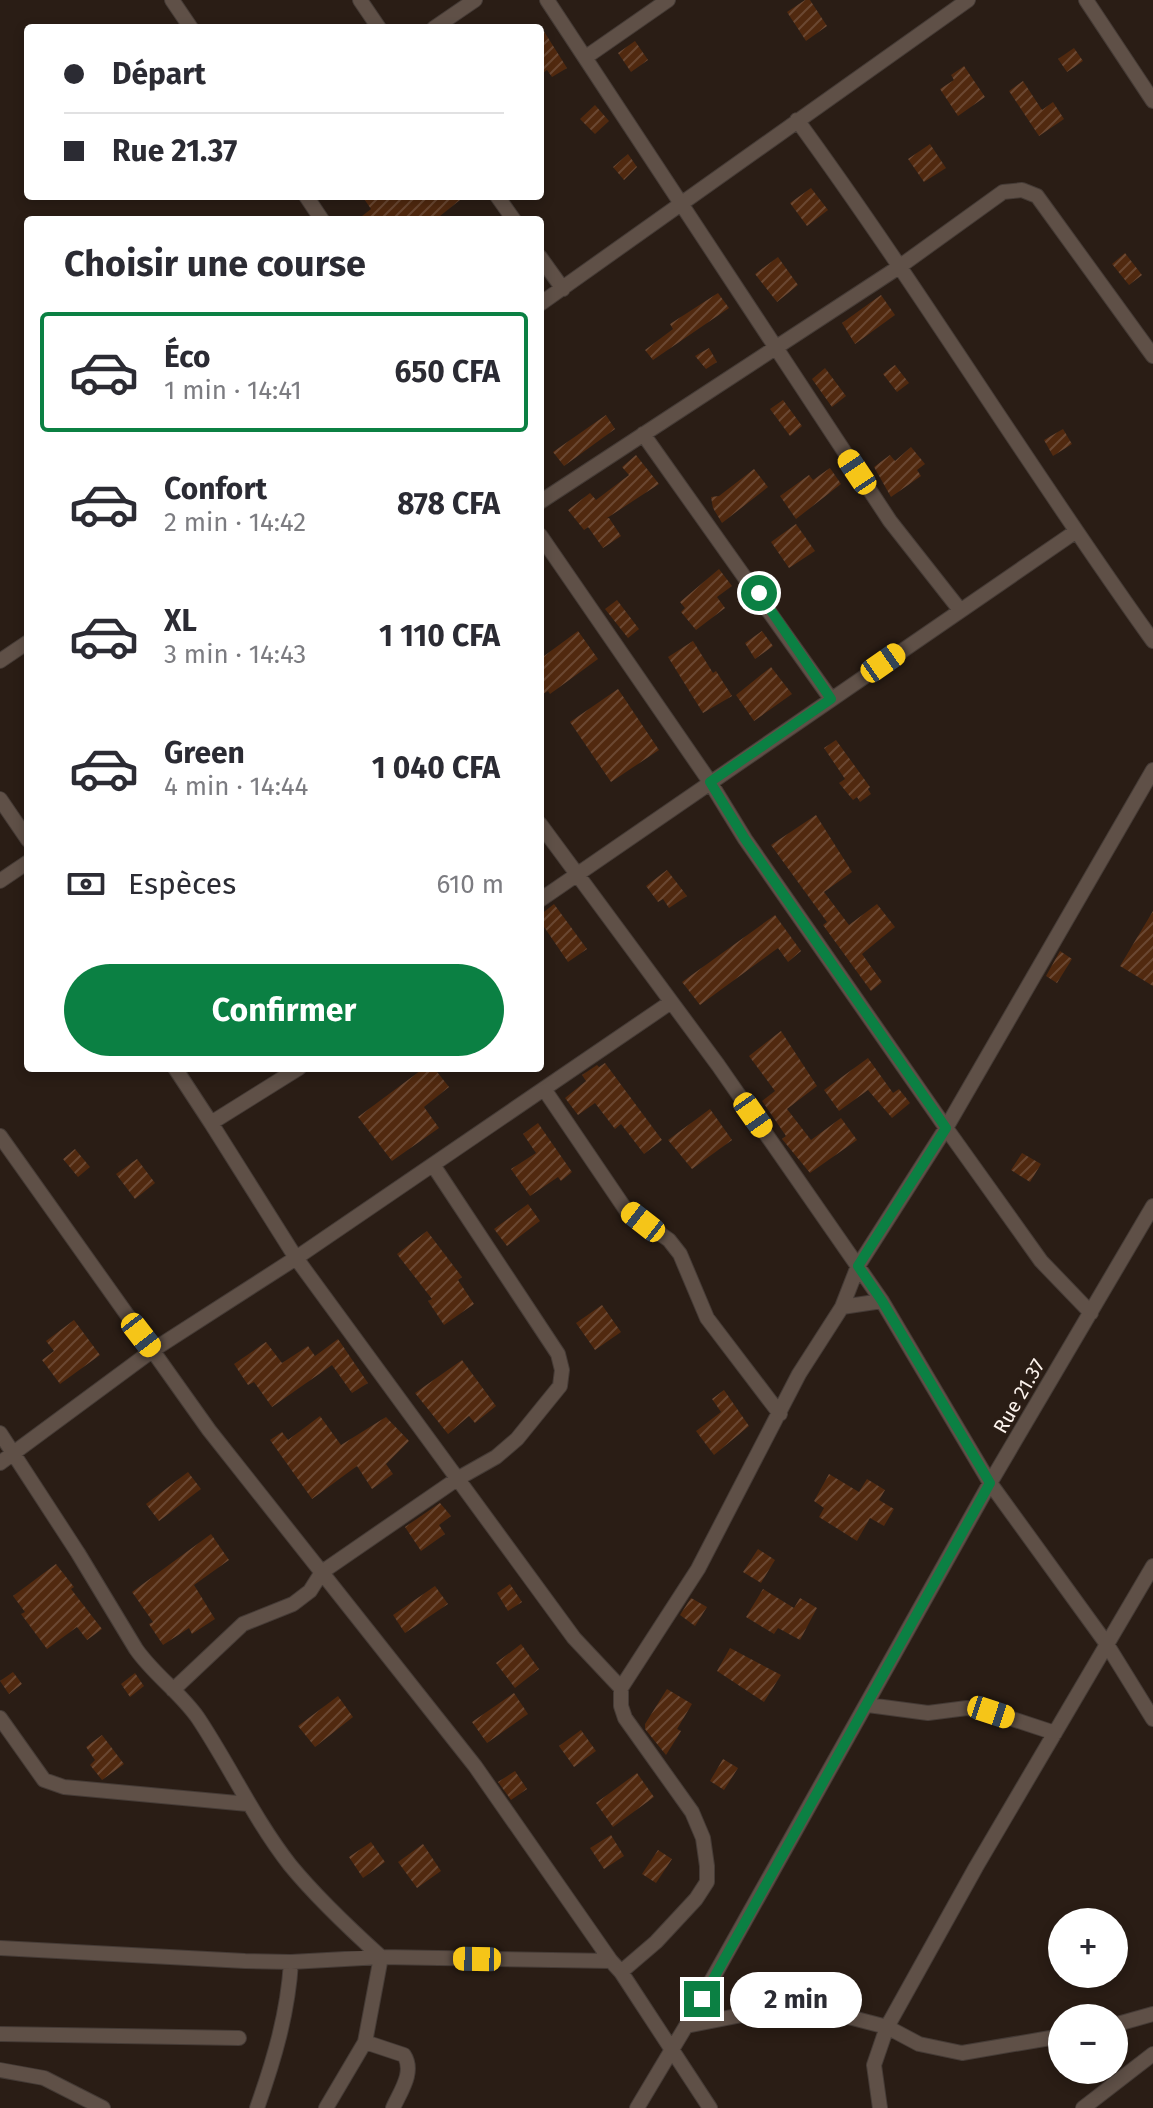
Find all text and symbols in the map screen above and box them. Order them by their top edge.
text: Départ [112,56,206,92]
text: Rue 21.37 [112,133,237,169]
text: Choisir une course [64,242,366,286]
icon: car [68,336,140,408]
text: Éco [164,339,210,375]
text: 650 CFA [394,354,500,390]
text: 1 min · 14:41 [164,375,302,406]
car [834,445,880,499]
icon: car [68,468,140,540]
text: Confort [164,471,267,507]
text: 878 CFA [397,486,500,522]
text: 2 min · 14:42 [164,507,306,538]
route start [741,575,777,611]
icon: car [68,600,140,672]
text: XL [164,603,197,639]
text: 1 110 CFA [379,618,500,654]
text: 3 min · 14:43 [164,639,306,670]
car [856,639,910,687]
icon: car [68,732,140,804]
text: Green [164,735,245,771]
text: 1 040 CFA [372,750,500,786]
text: 4 min · 14:44 [164,771,308,802]
icon: cash [64,862,108,906]
text: Espèces [128,866,236,902]
text: 610 m [436,869,504,900]
button: Confirmer [64,964,504,1056]
car [729,1088,777,1142]
car [617,1198,669,1246]
car [117,1309,165,1361]
street label: Rue 21.37 [988,1355,1050,1437]
car [964,1693,1018,1731]
map controls [1048,1908,1128,2084]
button: + [1048,1908,1128,1988]
car [453,1947,501,1971]
callout: 2 min [730,1971,862,2027]
route end [684,1981,720,2017]
text: 2 min [764,1984,828,2015]
button: − [1048,2004,1128,2084]

